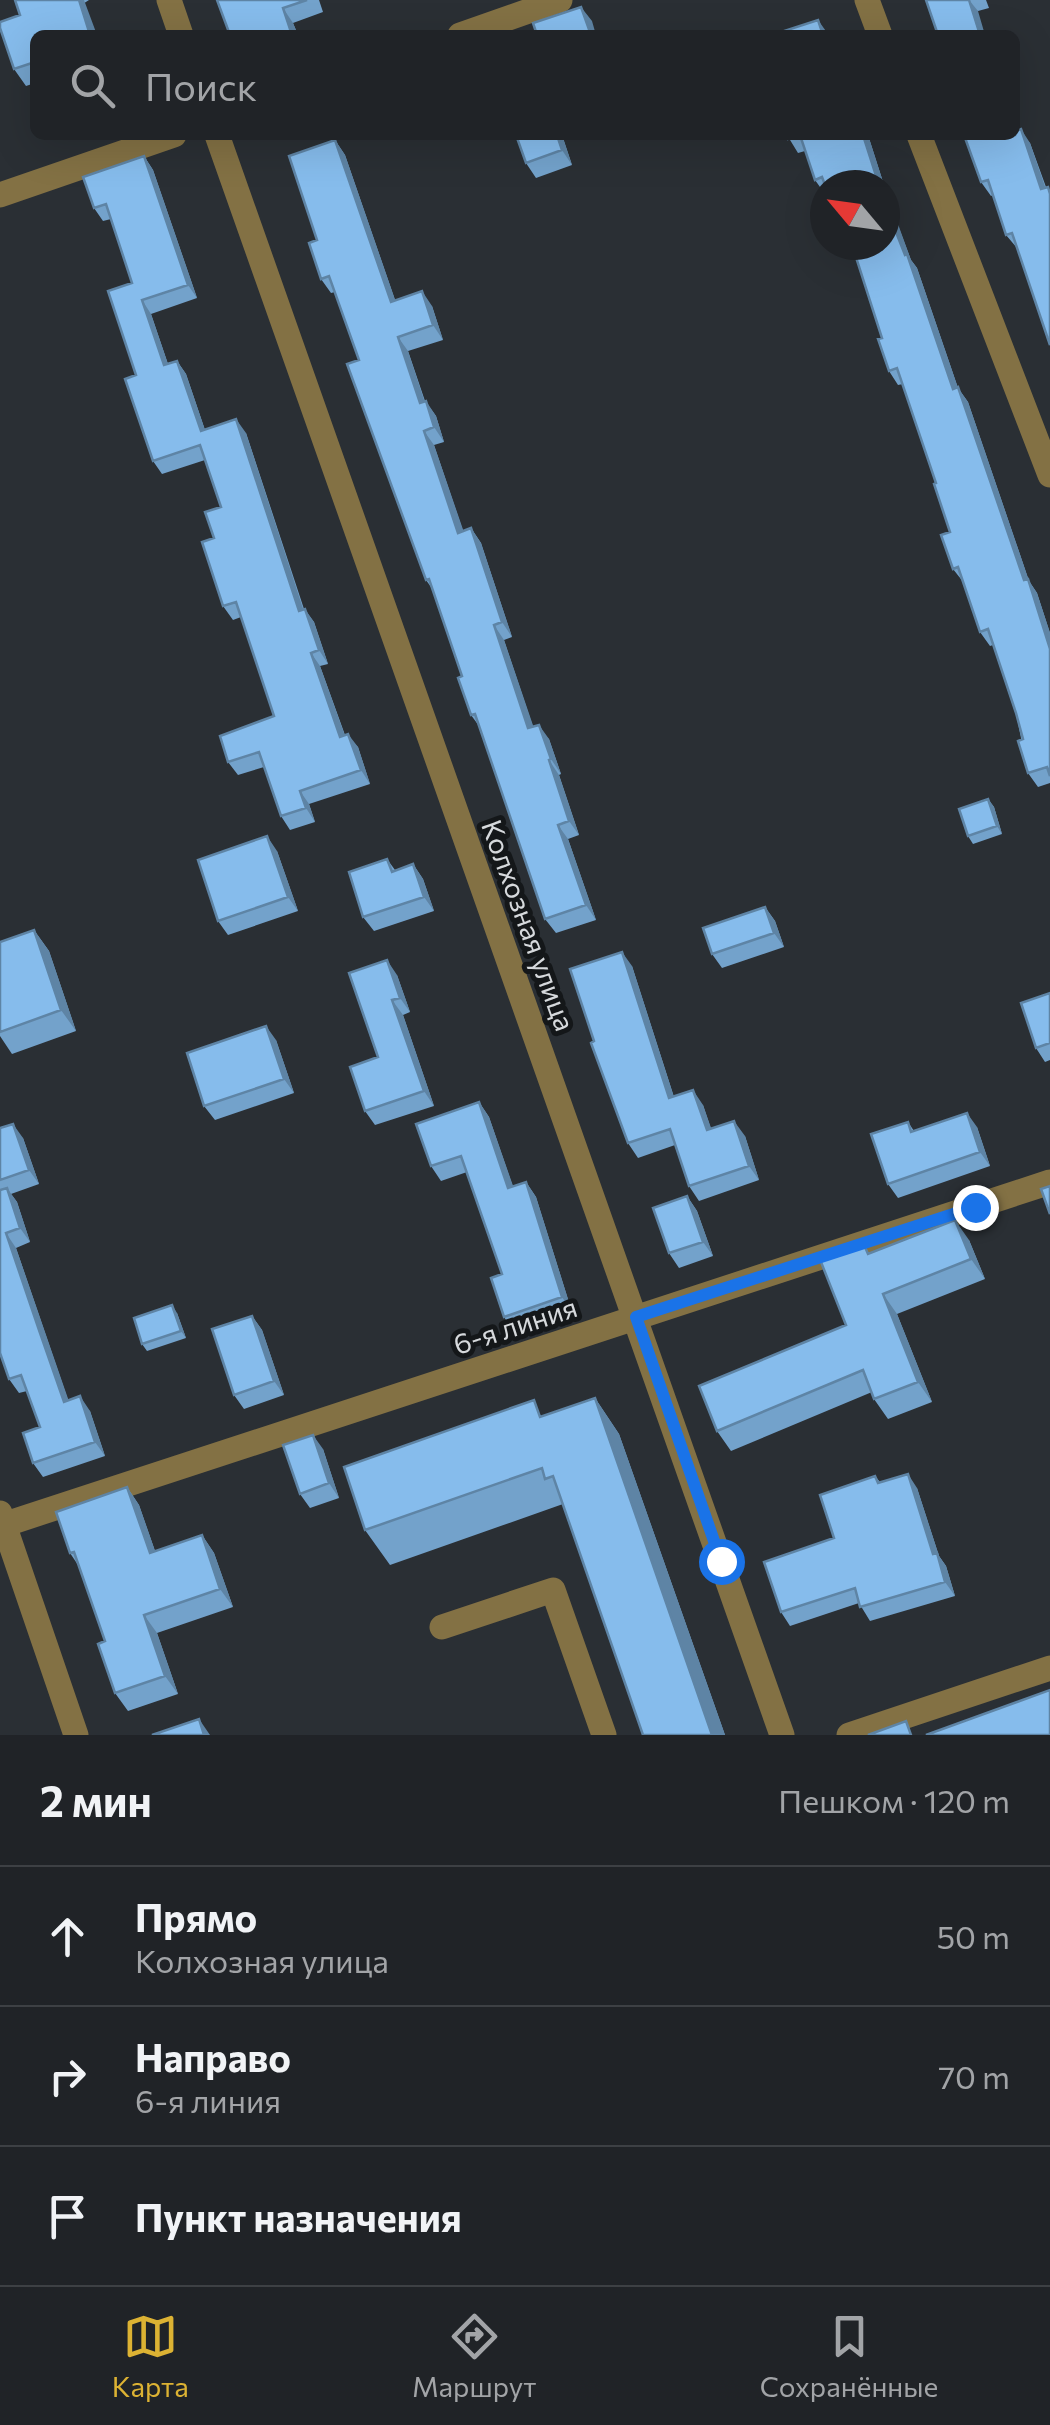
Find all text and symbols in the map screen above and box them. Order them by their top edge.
search box [30,30,1020,140]
icon: search [65,58,120,113]
text: Поиск [145,62,257,109]
north arrow [810,170,900,260]
street label: Колхозная улица [475,815,583,1035]
route end [953,1185,999,1231]
street label: 6-я линия [449,1289,581,1361]
route start [699,1539,745,1585]
text: 2 мин [40,1774,152,1826]
text: Пешком · 120 m [778,1780,1010,1820]
text: Прямо [135,1893,257,1940]
icon: ahead [40,1909,95,1964]
text: 50 m [937,1916,1010,1956]
text: Колхозная улица [135,1940,389,1980]
text: Направо [135,2033,291,2080]
icon: right [40,2049,95,2104]
text: 70 m [938,2056,1010,2096]
text: 6-я линия [135,2080,281,2120]
icon: arrive [40,2189,95,2244]
text: Пункт назначения [135,2193,462,2240]
tab: Карта [112,2309,189,2403]
tab: Маршрут [412,2309,536,2403]
tab: Сохранённые [760,2309,938,2403]

